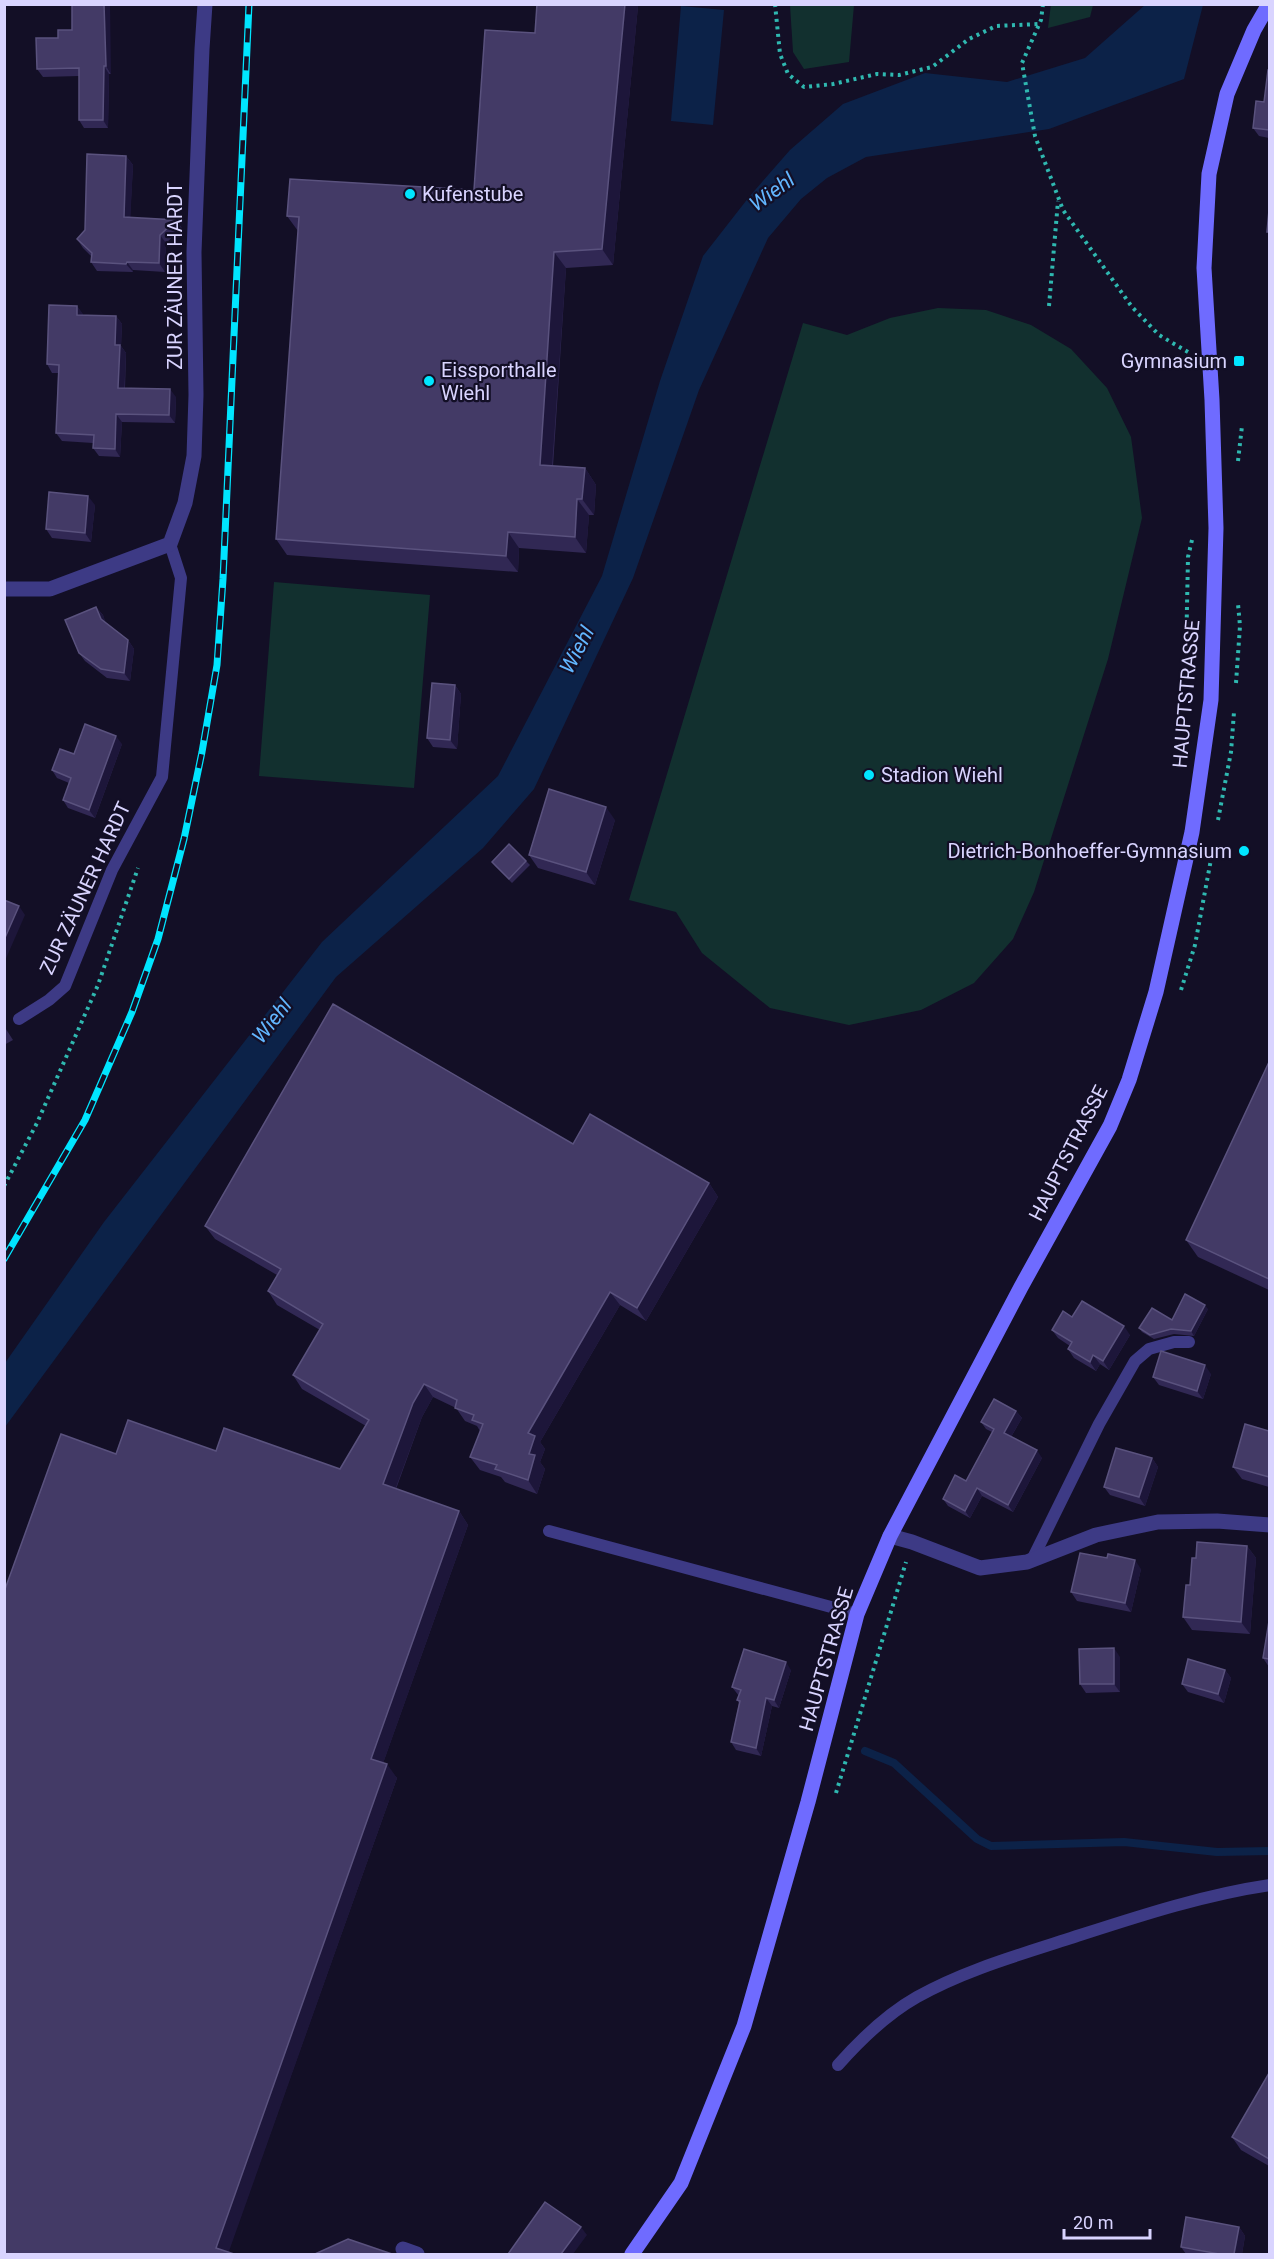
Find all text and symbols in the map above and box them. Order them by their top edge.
water label: Wiehl [745,167,800,216]
street label: ZUR ZÄUNER HARDT [163,182,187,370]
place label: Kufenstube [422,182,523,206]
marker: Kufenstube [403,187,417,201]
place label: Gymnasium [1121,349,1227,373]
marker: Gymnasium [1232,354,1246,368]
place label: Eissporthalle Wiehl [441,358,557,405]
marker: Eissporthalle Wiehl [422,374,436,388]
street label: HAUPTSTRASSE [1168,619,1204,769]
water label: Wiehl [555,621,600,678]
place label: Stadion Wiehl [881,763,1003,787]
marker: Stadion Wiehl [862,768,876,782]
street label: ZUR ZÄUNER HARDT [34,798,136,978]
place label: Dietrich-Bonhoeffer-Gymnasium [947,839,1232,863]
marker: Dietrich-Bonhoeffer-Gymnasium [1237,844,1251,858]
water label: Wiehl [247,993,297,1048]
street label: HAUPTSTRASSE [1023,1081,1113,1225]
street label: HAUPTSTRASSE [794,1584,858,1734]
scale bar [1064,2202,1150,2240]
text: 20 m [1073,2212,1113,2233]

